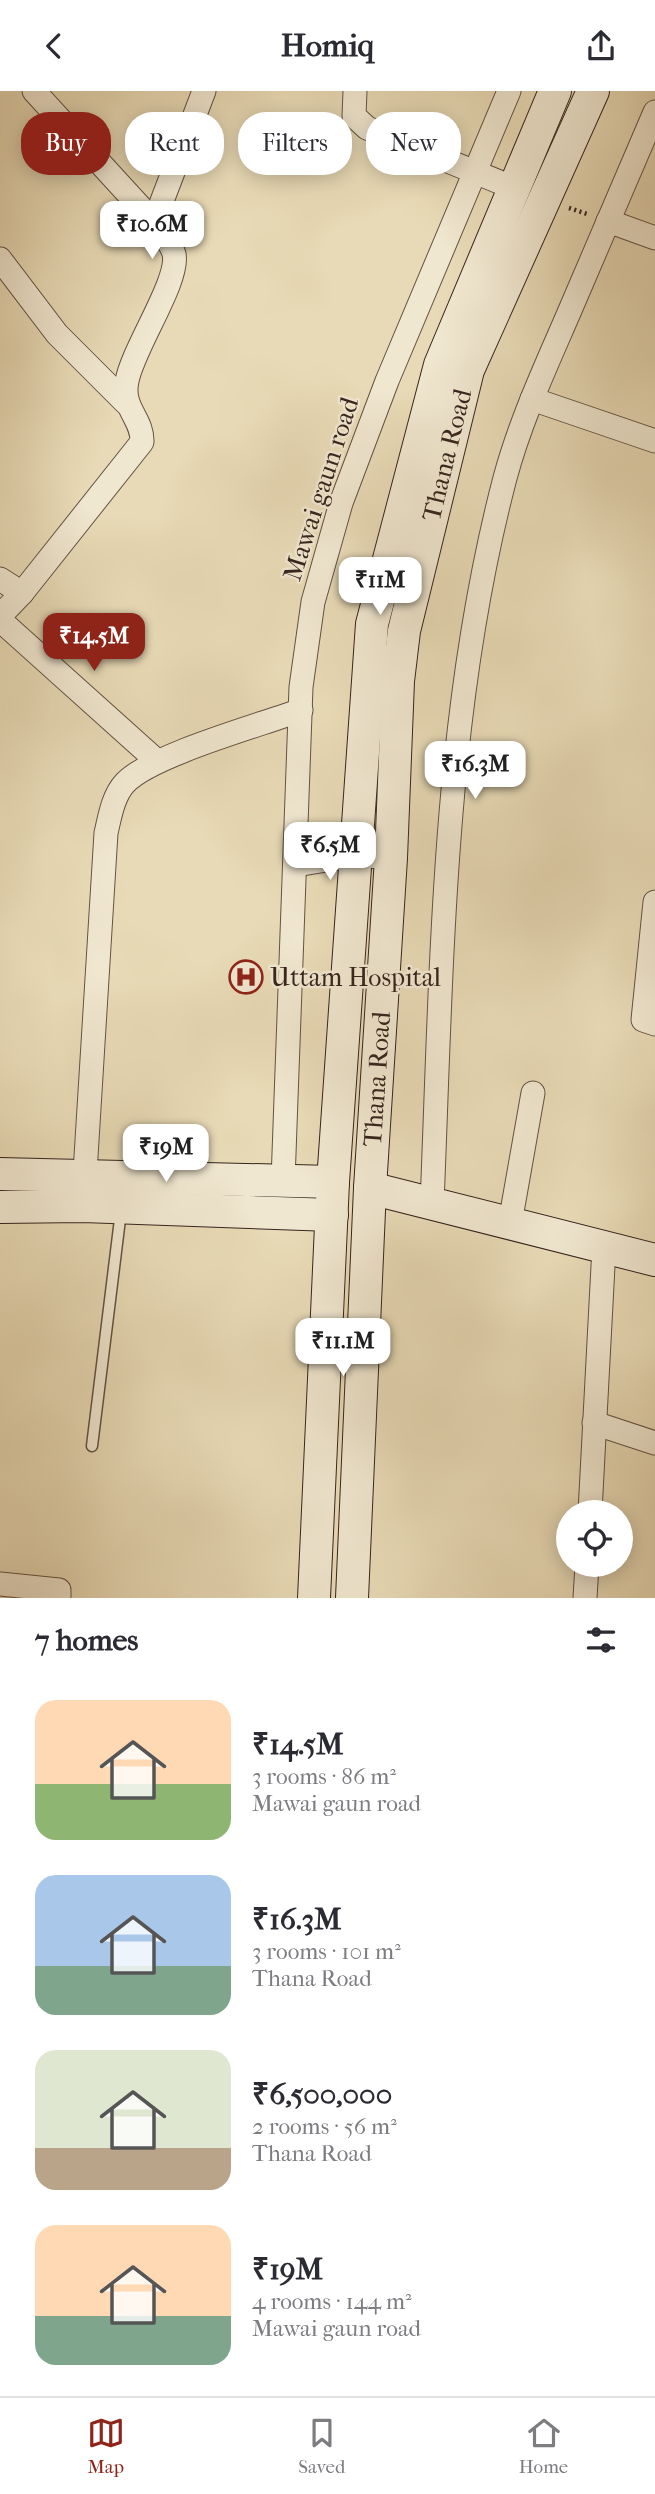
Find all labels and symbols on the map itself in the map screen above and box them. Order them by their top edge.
pin: ₹10.6M [95,201,209,261]
street label: Thana Road [416,385,479,524]
street label: Mawai gaun road [277,393,366,585]
pin: ₹11M [339,557,421,617]
pin: ₹14.5M [37,613,151,673]
pin: ₹16.3M [418,741,532,801]
pin: ₹6.5M [281,823,379,882]
hospital icon: Uttam Hospital [227,958,265,996]
place label: Uttam Hospital [270,962,441,993]
street label: Thana Road [357,1010,397,1148]
pin: ₹19M [125,1125,207,1184]
pin: ₹11.1M [286,1319,400,1378]

